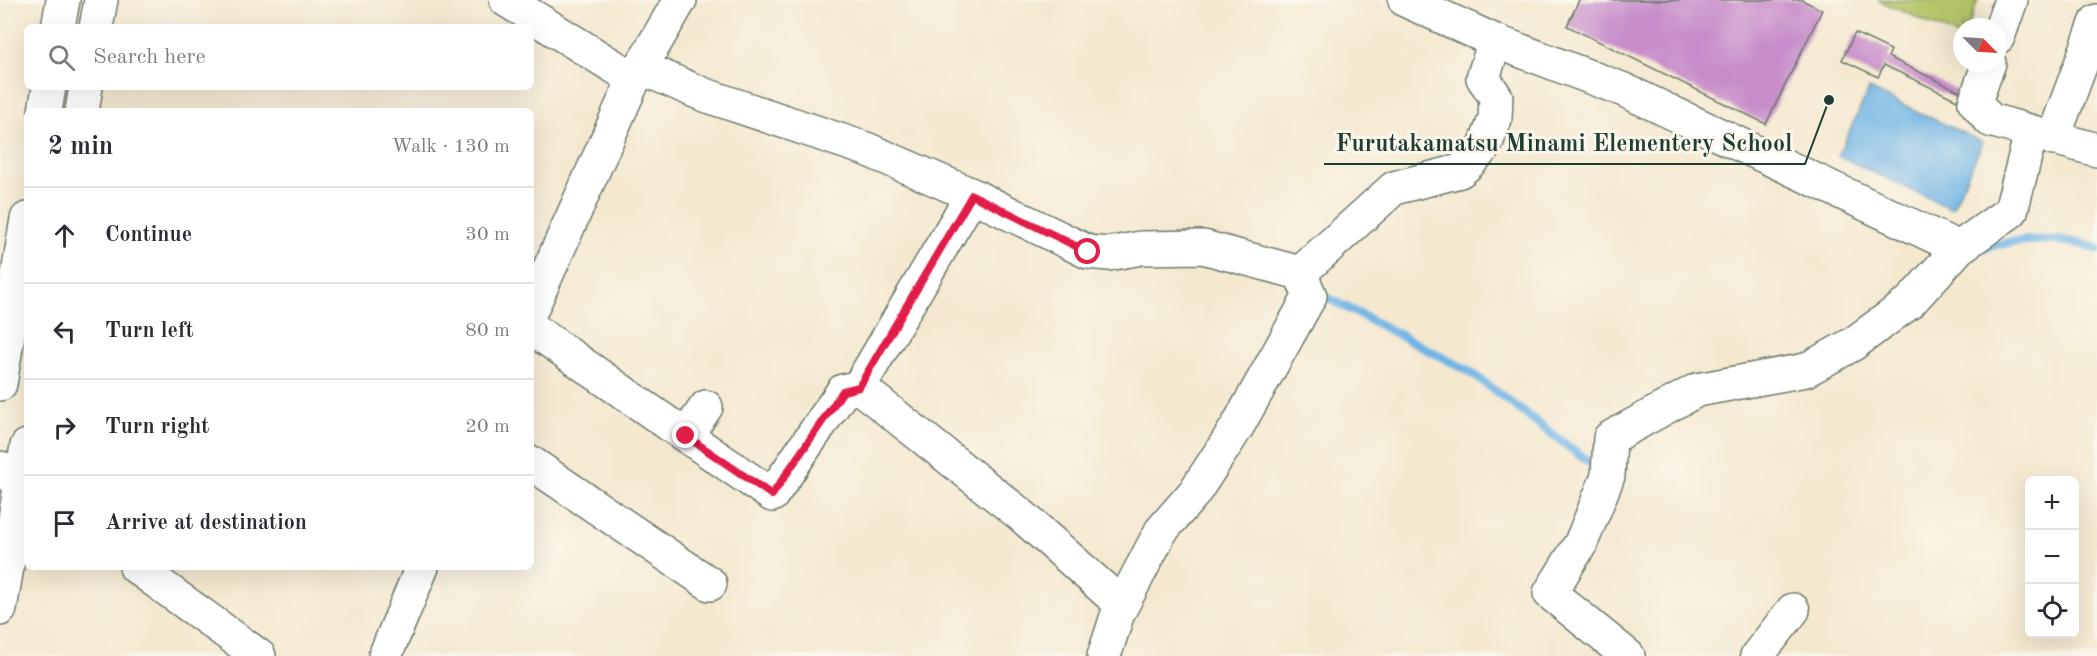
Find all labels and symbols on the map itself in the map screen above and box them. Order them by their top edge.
north arrow [1953,18,2007,72]
callout: Furutakamatsu Minami Elementery School [1324,122,1805,164]
text: Furutakamatsu Minami Elementery School [1336,133,1792,157]
route start [1074,238,1100,264]
route end [672,422,698,448]

